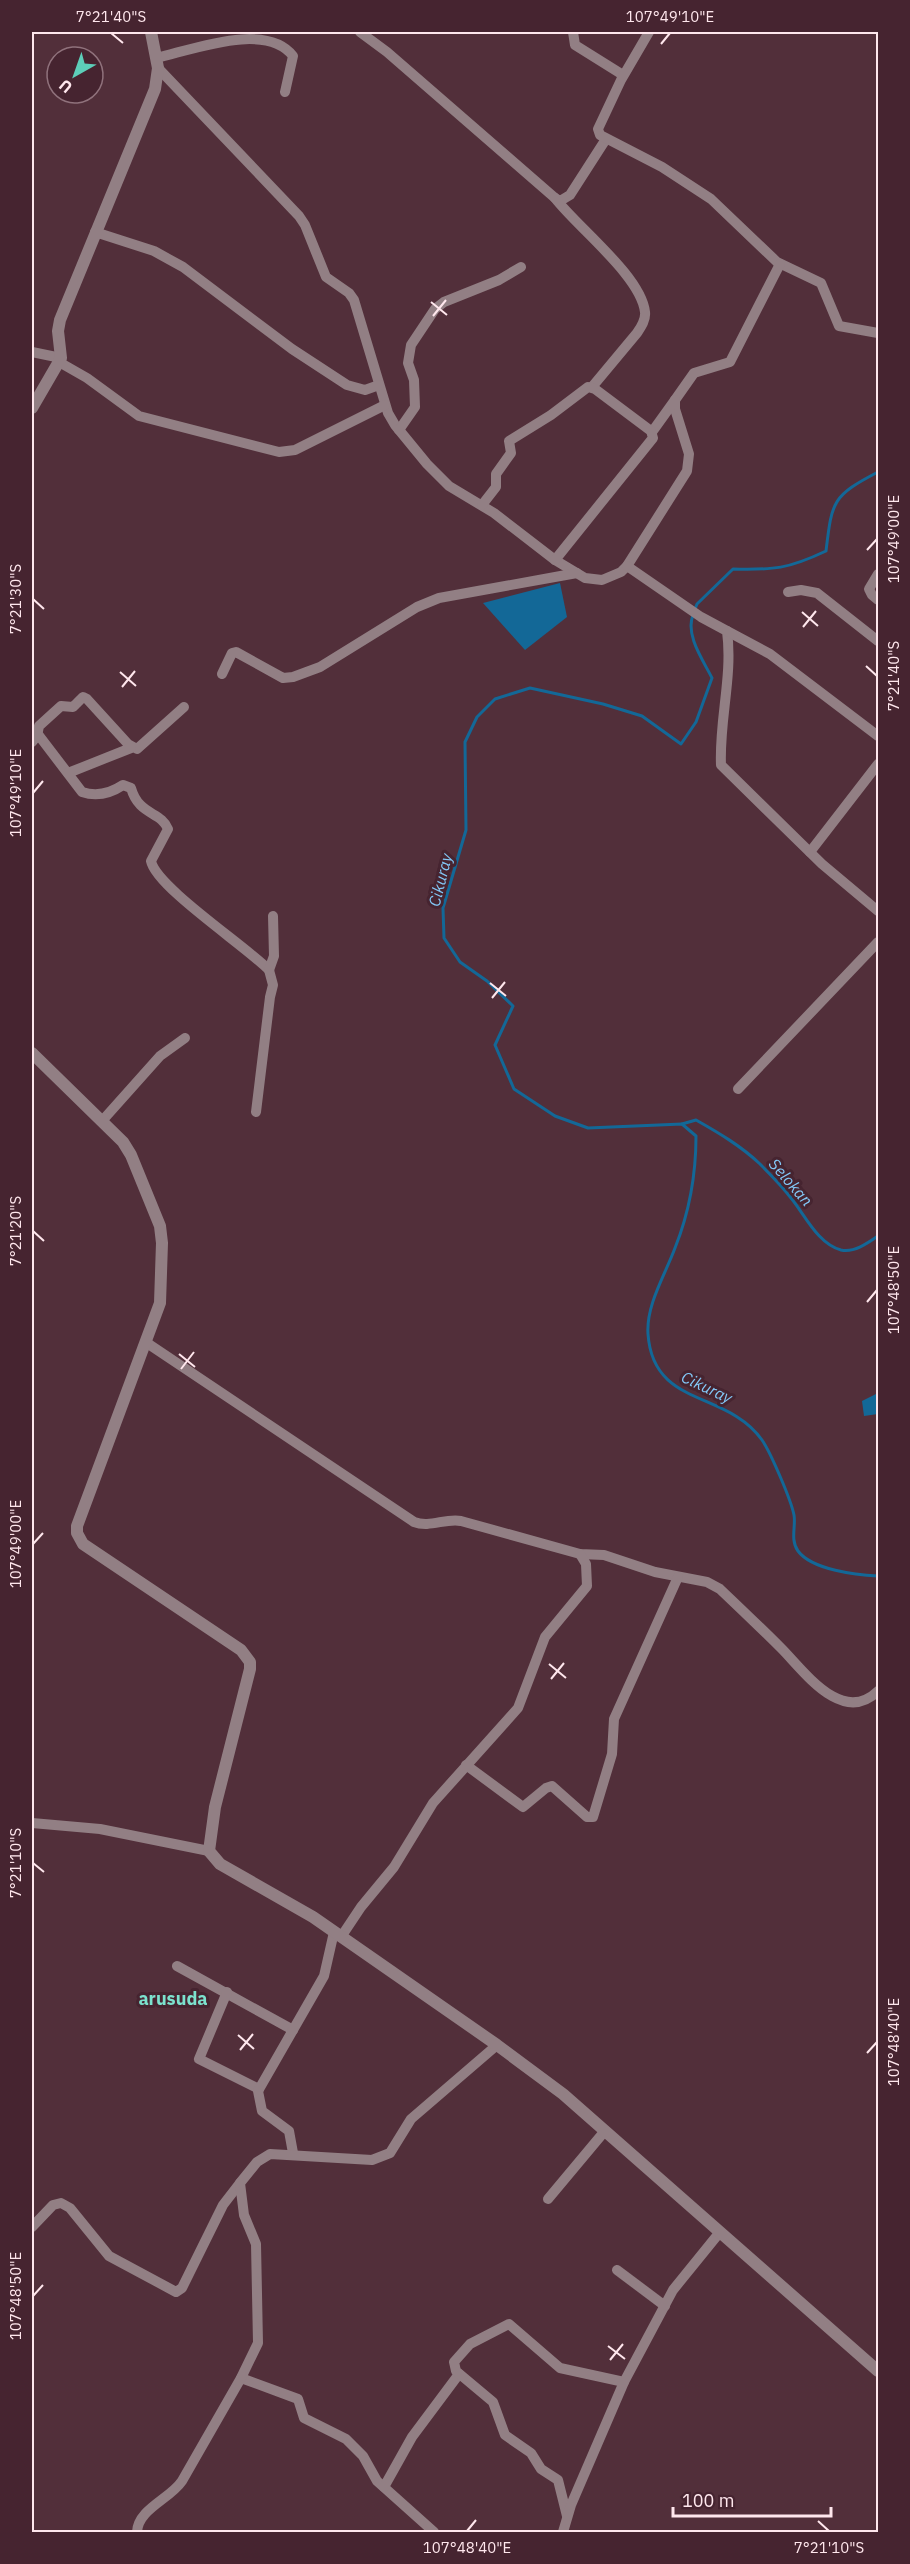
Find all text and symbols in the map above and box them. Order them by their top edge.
text: 7°21'40"S [76,7,146,26]
text: 107°49'10"E [626,7,714,26]
north arrow [45,45,105,105]
text: U [55,75,76,98]
text: 107°49'00"E [884,495,903,583]
text: 7°21'30"S [6,564,25,634]
text: 7°21'40"S [884,641,903,711]
text: 107°49'10"E [6,749,25,837]
water label: Cikuray [424,850,457,909]
water label: Selokan [765,1154,817,1210]
text: 7°21'20"S [6,1196,25,1266]
text: 107°48'50"E [884,1246,903,1334]
water label: Cikuray [678,1367,737,1408]
text: 107°49'00"E [6,1500,25,1588]
text: 7°21'10"S [6,1828,25,1898]
district label: arusuda [138,1987,208,2010]
text: 107°48'40"E [884,1998,903,2086]
text: 107°48'50"E [6,2252,25,2340]
scale bar [673,2480,830,2518]
text: 100 m [682,2489,734,2512]
text: 107°48'40"E [423,2538,511,2557]
text: 7°21'10"S [794,2538,864,2557]

